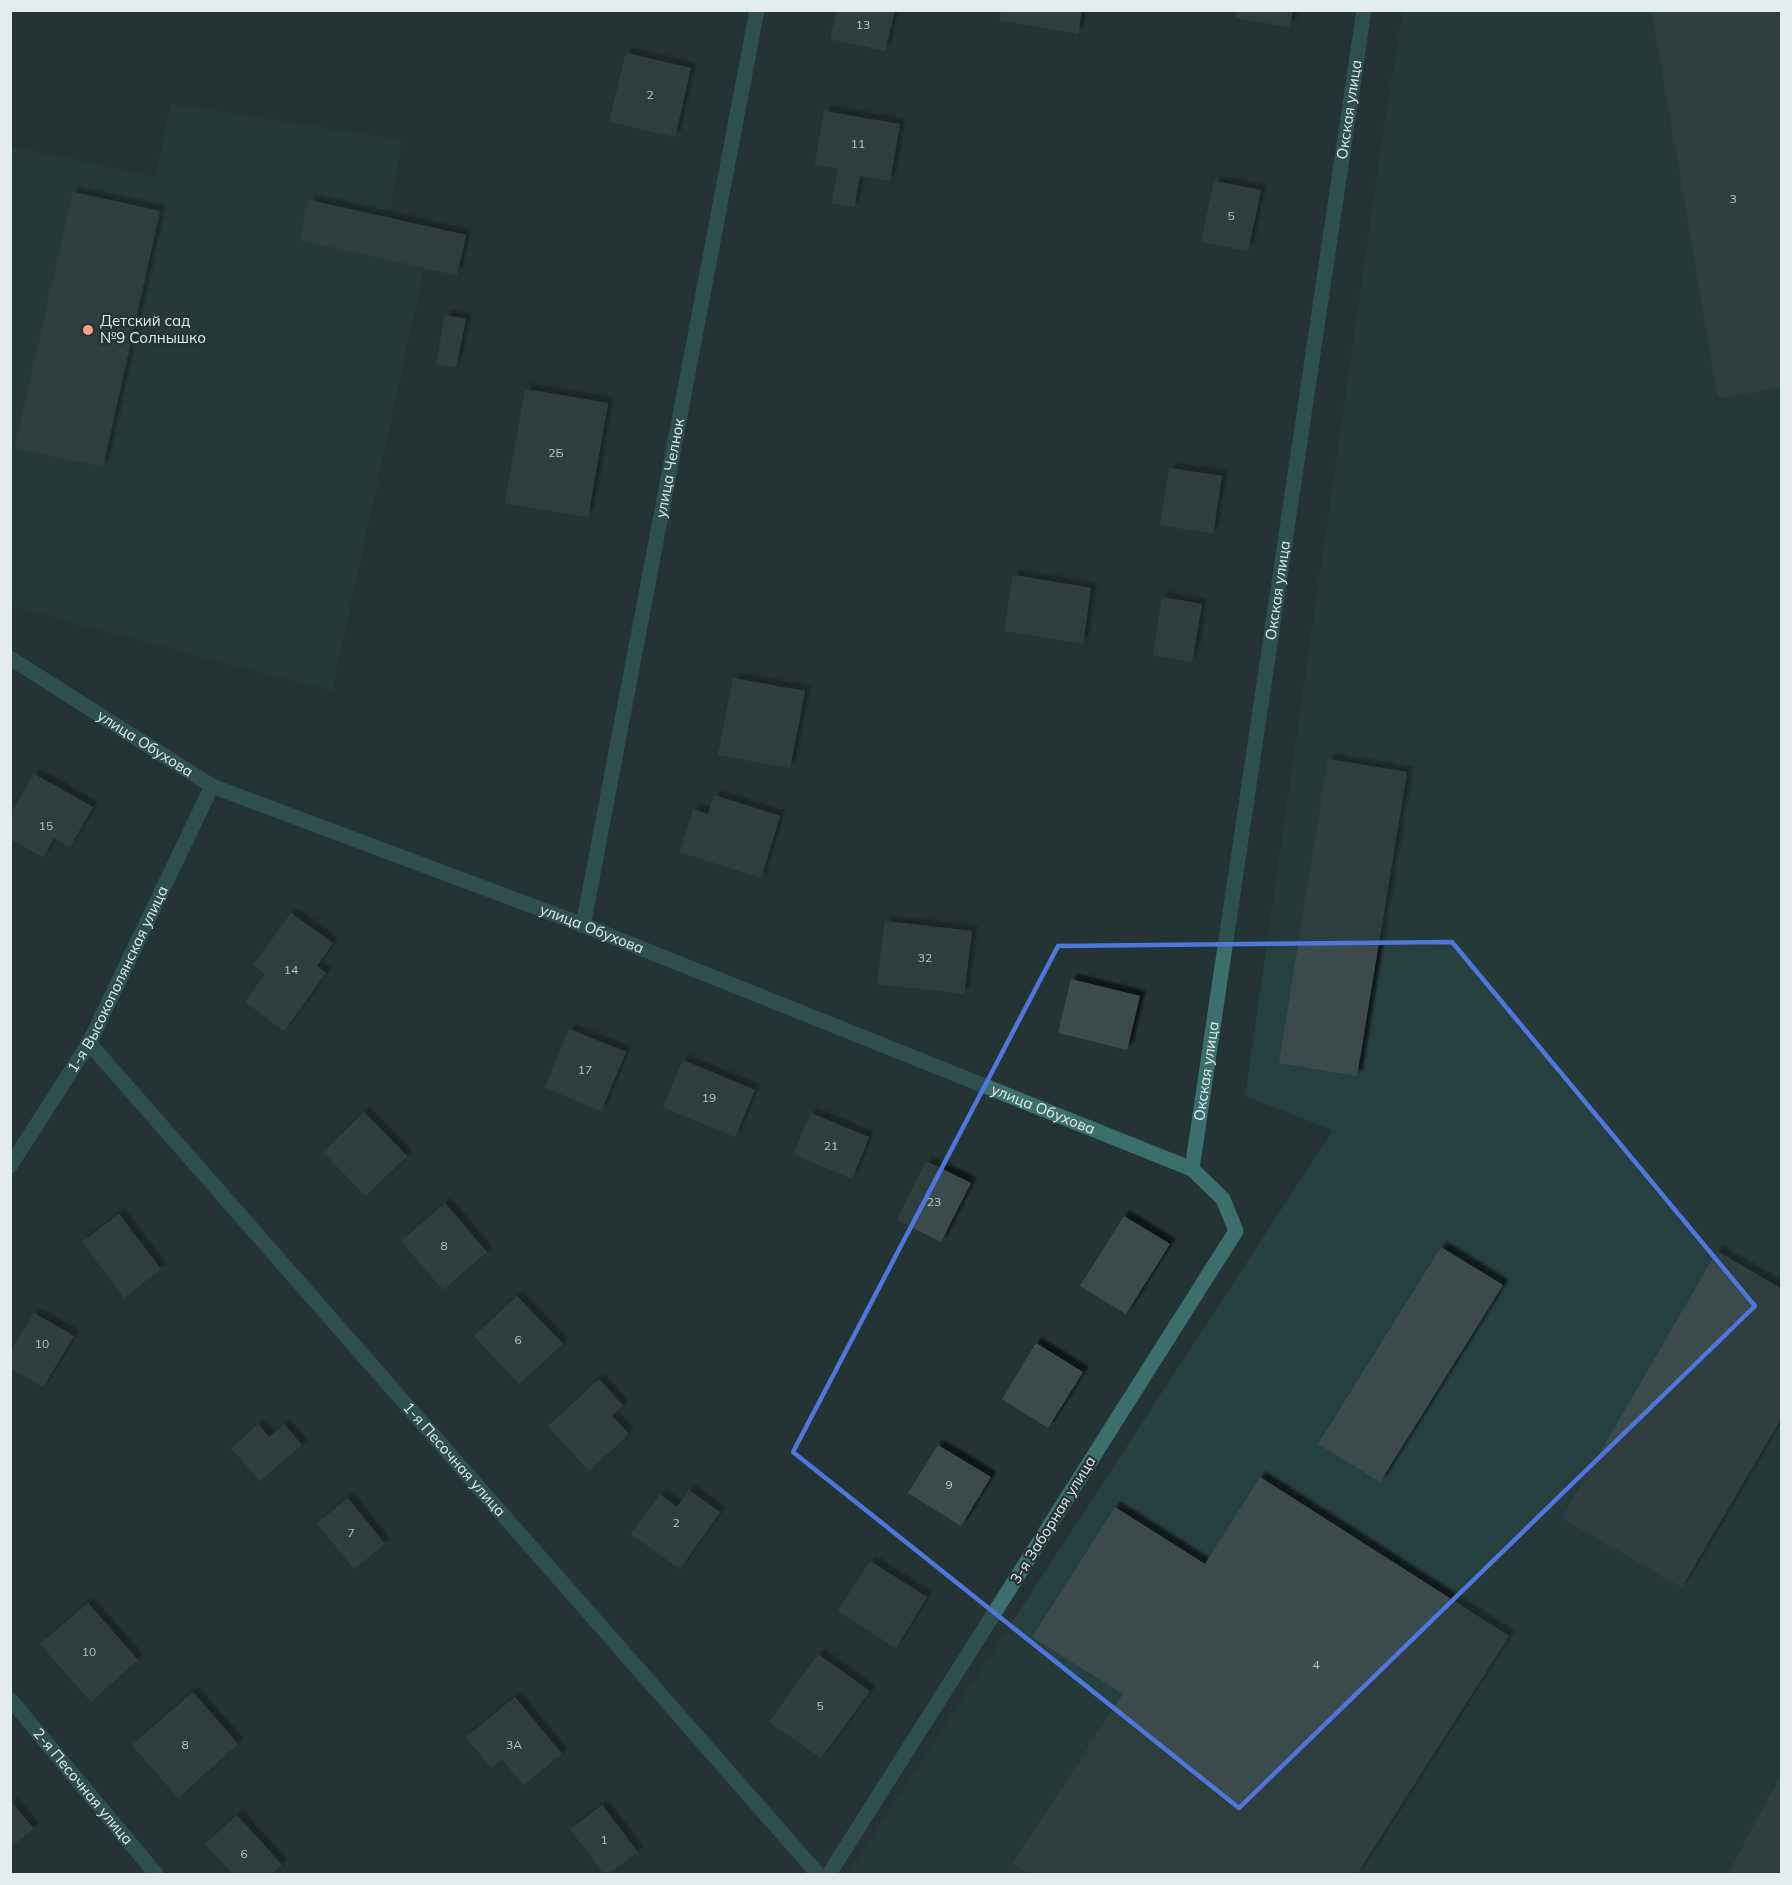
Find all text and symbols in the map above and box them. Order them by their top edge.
house number: 13 [856,17,870,32]
street label: Окская улица [1332,58,1365,161]
house number: 2 [646,87,654,102]
house number: 11 [851,136,865,151]
house number: 3 [1729,191,1737,206]
house number: 5 [1227,208,1235,223]
place label: Детский сад №9 Солнышко [100,311,206,347]
marker: Детский сад №9 Солнышко [81,323,95,337]
street label: улица Челнок [651,416,688,519]
house number: 2Б [548,445,564,460]
street label: Окская улица [1261,539,1294,641]
street label: улица Обухова [94,706,197,781]
house number: 15 [39,818,53,833]
street label: 1-я Высокополянская улица [63,883,172,1076]
street label: улица Обухова [537,899,647,957]
house number: 32 [918,950,932,965]
house number: 14 [284,962,298,977]
street label: Окская улица [1189,1020,1223,1122]
house number: 17 [578,1062,592,1077]
street label: улица Обухова [989,1080,1098,1138]
house number: 19 [702,1090,716,1105]
house number: 21 [824,1138,838,1153]
house number: 23 [927,1194,941,1209]
house number: 8 [440,1238,448,1253]
house number: 6 [514,1332,522,1347]
house number: 10 [35,1336,49,1351]
street label: 1-я Песочная улица [399,1398,510,1520]
street label: 3-я Заборная улица [1006,1452,1100,1587]
house number: 9 [945,1477,953,1492]
house number: 2 [672,1515,680,1530]
house number: 7 [347,1525,355,1540]
house number: 10 [82,1644,96,1659]
house number: 4 [1312,1657,1320,1672]
house number: 5 [816,1698,824,1713]
street label: 2-я Песочная улица [29,1724,138,1848]
house number: 8 [181,1737,189,1752]
house number: 3А [506,1737,522,1752]
house number: 1 [600,1832,608,1847]
house number: 6 [240,1846,248,1861]

